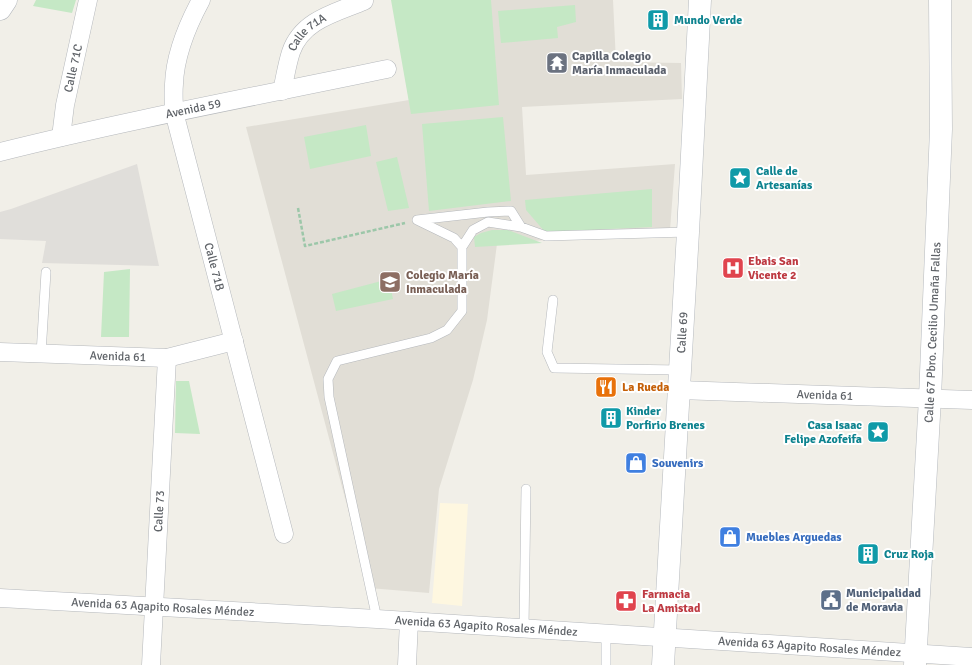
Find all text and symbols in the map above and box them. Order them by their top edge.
building icon: Mundo Verde [645,7,671,33]
street label: Calle 71A [285,10,329,54]
place label: Mundo Verde [674,13,742,28]
street label: Calle 71C [61,43,86,94]
place label: Capilla Colegio María Inmaculada [572,49,666,78]
temple icon: Capilla Colegio María Inmaculada [544,50,570,76]
street label: Avenida 59 [164,96,222,122]
place label: Calle de Artesanías [756,164,813,193]
place icon: Calle de Artesanías [727,165,753,191]
street label: Calle 71B [200,241,227,293]
street label: Calle 67 Pbro. Cecilio Umaña Fallas [922,242,944,423]
place label: Ebais San Vicente 2 [748,254,799,283]
hospital icon: Ebais San Vicente 2 [720,255,746,281]
place label: Colegio María Inmaculada [406,268,479,297]
school or university icon: Colegio María Inmaculada [377,269,403,295]
street label: Calle 69 [674,311,691,354]
street label: Avenida 61 [89,348,146,365]
restaurant icon: La Rueda [593,374,619,400]
place label: La Rueda [622,380,669,395]
street label: Avenida 61 [796,387,853,404]
place label: Kinder Porfirio Brenes [626,404,705,433]
building icon: Kinder Porfirio Brenes [598,405,624,431]
place label: Casa Isaac Felipe Azofeifa [784,418,862,447]
place icon: Casa Isaac Felipe Azofeifa [865,419,891,445]
shop icon: Souvenirs [623,450,649,476]
place label: Souvenirs [652,456,704,471]
street label: Calle 73 [151,490,168,532]
shop icon: Muebles Arguedas [717,524,743,550]
place label: Muebles Arguedas [746,530,842,545]
building icon: Cruz Roja [855,541,881,567]
place label: Cruz Roja [884,547,934,562]
place label: Municipalidad de Moravia [846,586,921,615]
place label: Farmacia La Amistad [642,587,701,616]
public building icon: Municipalidad de Moravia [818,587,844,613]
pharmacy icon: Farmacia La Amistad [613,588,639,614]
street label: Avenida 63 Agapito Rosales Méndez [71,595,255,620]
street label: Avenida 63 Agapito Rosales Méndez [394,613,578,640]
street label: Avenida 63 Agapito Rosales Méndez [718,634,901,660]

